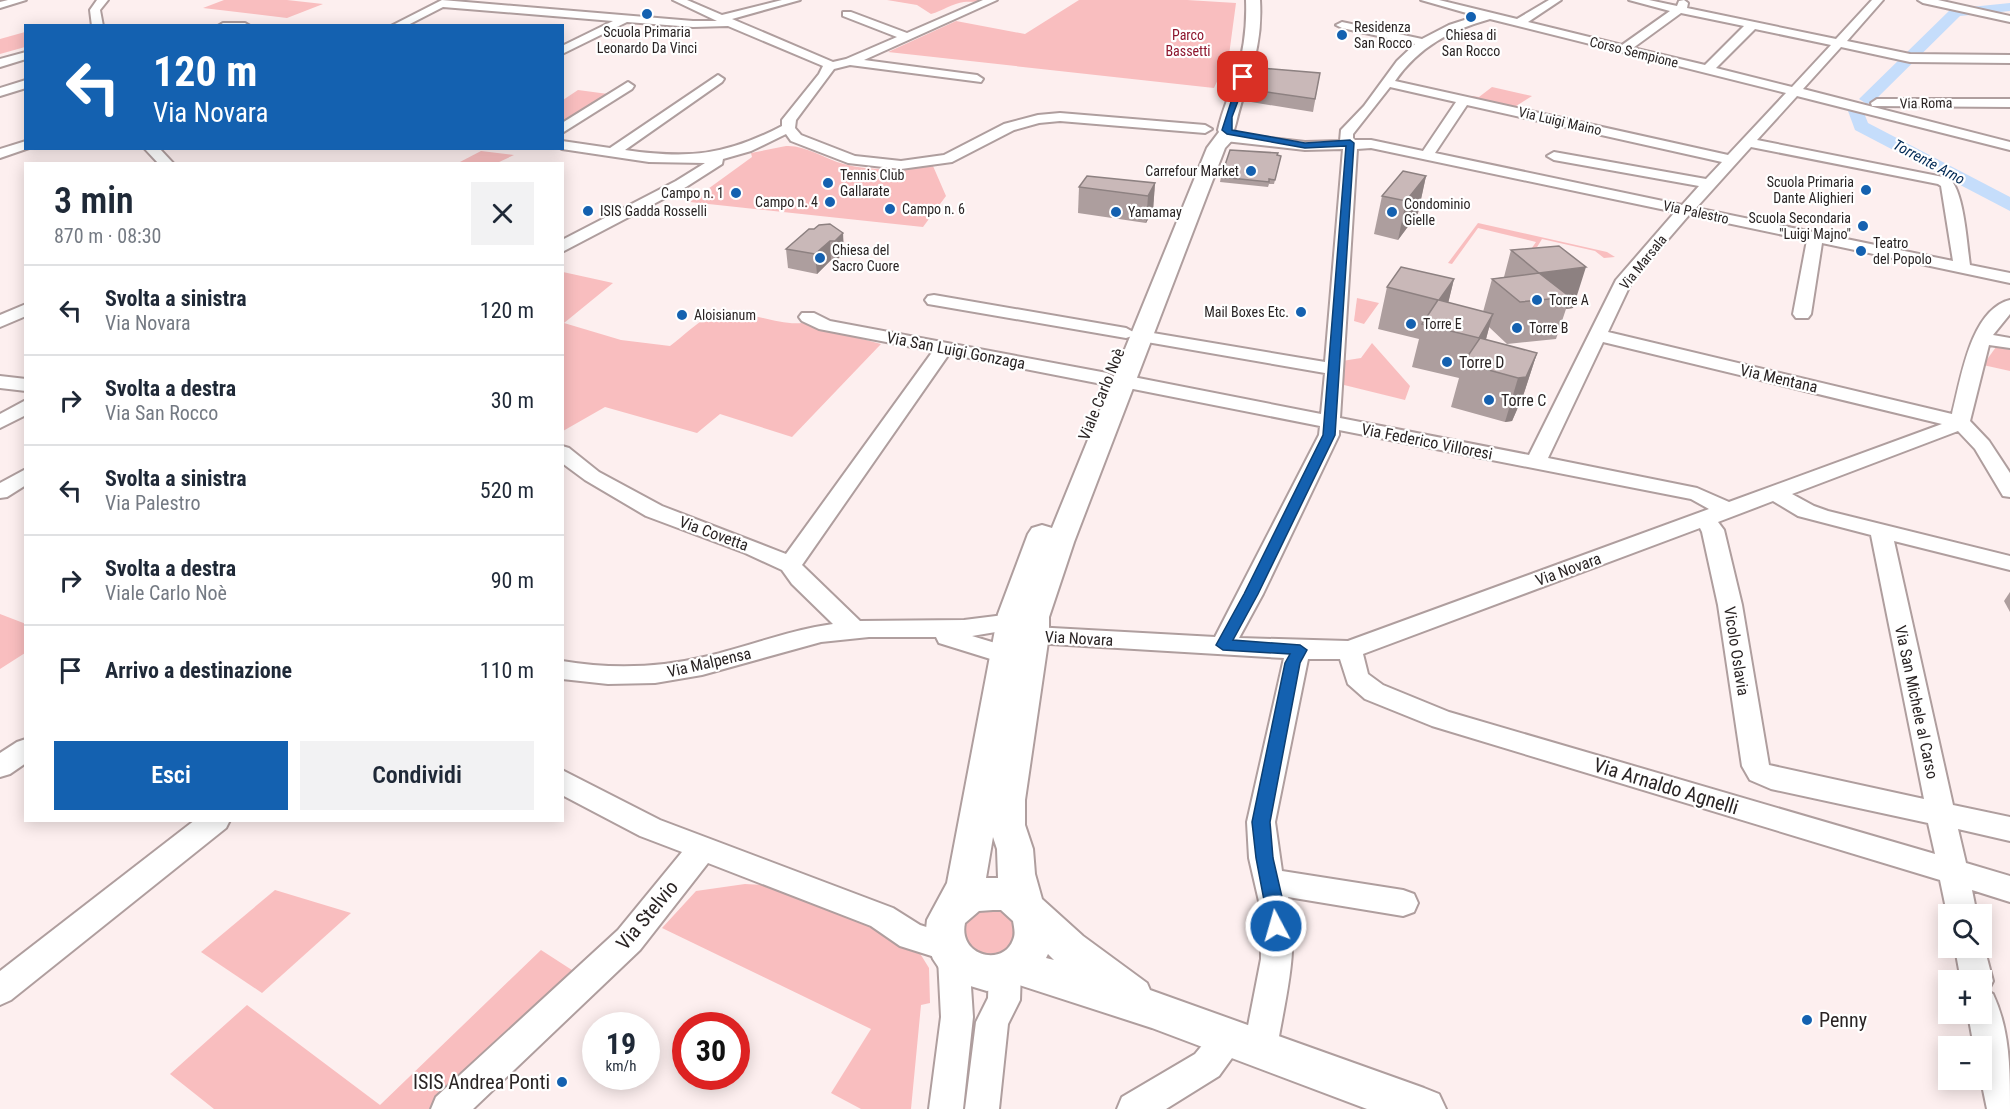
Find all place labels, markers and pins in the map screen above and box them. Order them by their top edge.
marker: Scuola Primaria Leonardo Da Vinci [640,7,654,21]
marker: Chiesa di San Rocco [1464,10,1478,24]
place label: Residenza San Rocco [1354,19,1412,51]
place label: Scuola Primaria Leonardo Da Vinci [597,24,697,56]
place label: Chiesa di San Rocco [1442,27,1500,59]
marker: Residenza San Rocco [1335,28,1349,42]
pin [1217,51,1268,102]
place label: Carrefour Market [1145,163,1239,179]
marker: Carrefour Market [1244,164,1258,178]
place label: Tennis Club Gallarate [840,167,904,199]
place label: Scuola Primaria Dante Alighieri [1767,174,1854,206]
marker: Tennis Club Gallarate [821,176,835,190]
marker: Scuola Primaria Dante Alighieri [1859,183,1873,197]
place label: Campo n. 1 [661,185,724,201]
marker: Campo n. 1 [729,186,743,200]
place label: Campo n. 4 [755,194,818,210]
marker: Campo n. 4 [823,195,837,209]
place label: Condominio Gielle [1404,196,1471,228]
place label: Campo n. 6 [902,201,965,217]
marker: Campo n. 6 [883,202,897,216]
place label: ISIS Gadda Rosselli [600,203,707,219]
marker: ISIS Gadda Rosselli [581,204,595,218]
place label: Yamamay [1128,204,1182,220]
marker: Yamamay [1109,205,1123,219]
marker: Condominio Gielle [1385,205,1399,219]
place label: Scuola Secondaria "Luigi Majno" [1748,210,1851,242]
marker: Scuola Secondaria "Luigi Majno" [1856,219,1870,233]
place label: Teatro del Popolo [1873,235,1932,267]
place label: Chiesa del Sacro Cuore [832,242,900,274]
marker: Teatro del Popolo [1854,244,1868,258]
marker: Chiesa del Sacro Cuore [813,251,827,265]
place label: Torre A [1549,292,1589,308]
marker: Torre A [1530,293,1544,307]
place label: Mail Boxes Etc. [1204,304,1289,320]
marker: Mail Boxes Etc. [1294,305,1308,319]
place label: Aloisianum [694,307,756,323]
marker: Aloisianum [675,308,689,322]
place label: Torre E [1423,316,1462,332]
marker: Torre E [1404,317,1418,331]
place label: Torre B [1529,320,1568,336]
marker: Torre B [1510,321,1524,335]
place label: Torre D [1459,353,1505,372]
marker: Torre D [1440,355,1454,369]
place label: Torre C [1501,391,1546,410]
marker: Torre C [1482,393,1496,407]
place label: Penny [1819,1008,1867,1032]
marker: Penny [1800,1013,1814,1027]
place label: ISIS Andrea Ponti [413,1070,550,1094]
marker: ISIS Andrea Ponti [555,1075,569,1089]

